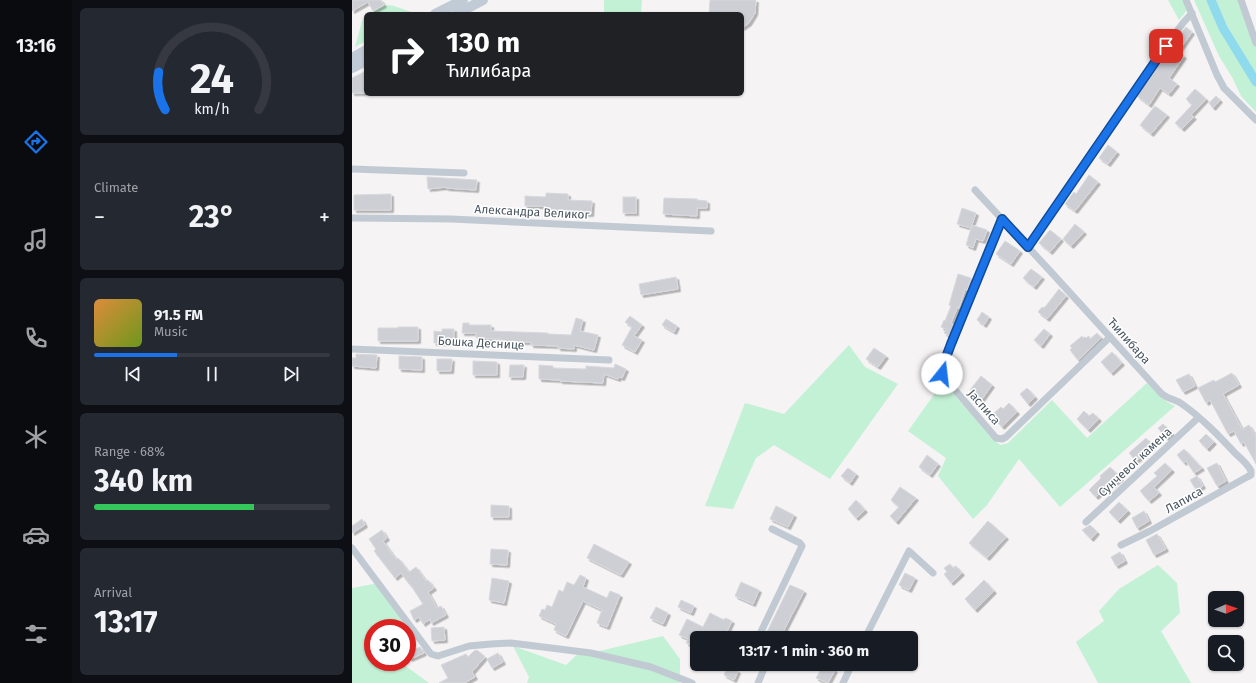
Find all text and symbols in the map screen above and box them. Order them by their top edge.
text: 130 m [446,26,520,59]
icon: right [380,28,432,80]
pin [1149,29,1183,63]
text: 13:16 [16,35,56,57]
icon: arrive [1155,35,1177,57]
text: 24 [190,53,234,103]
text: Ћилибара [446,60,531,82]
text: km/h [194,100,230,117]
icon: directions [22,128,50,156]
text: Climate [94,180,138,195]
text: 23° [189,199,235,235]
street label: Александра Великог [474,202,591,222]
text: − [94,204,105,231]
text: + [319,204,330,231]
icon: music [22,226,50,254]
text: 91.5 FM [154,306,203,324]
street label: Ћилибара [1105,315,1153,367]
icon: phone [22,324,50,352]
text: Music [154,324,188,339]
street label: Бошка Деснице [437,334,525,352]
position arrow [921,353,963,395]
icon: previous [122,363,144,385]
icon: pause [201,363,223,385]
icon: next [280,363,302,385]
street label: Јасписа [965,386,1003,428]
icon: climate [22,423,50,451]
street label: Сунчевог камена [1095,424,1175,500]
text: Range · 68% [94,444,165,459]
text: 340 km [94,463,193,499]
street label: Лаписа [1163,484,1205,516]
icon: car [22,521,50,549]
text: Arrival [94,585,132,600]
north arrow [1208,591,1244,627]
map controls [1208,591,1244,671]
text: 13:17 [94,604,158,640]
speed limit sign: 30 [364,619,416,671]
icon: filters [22,620,50,648]
button: search [1208,635,1244,671]
text: 13:17 · 1 min · 360 m [739,642,869,660]

